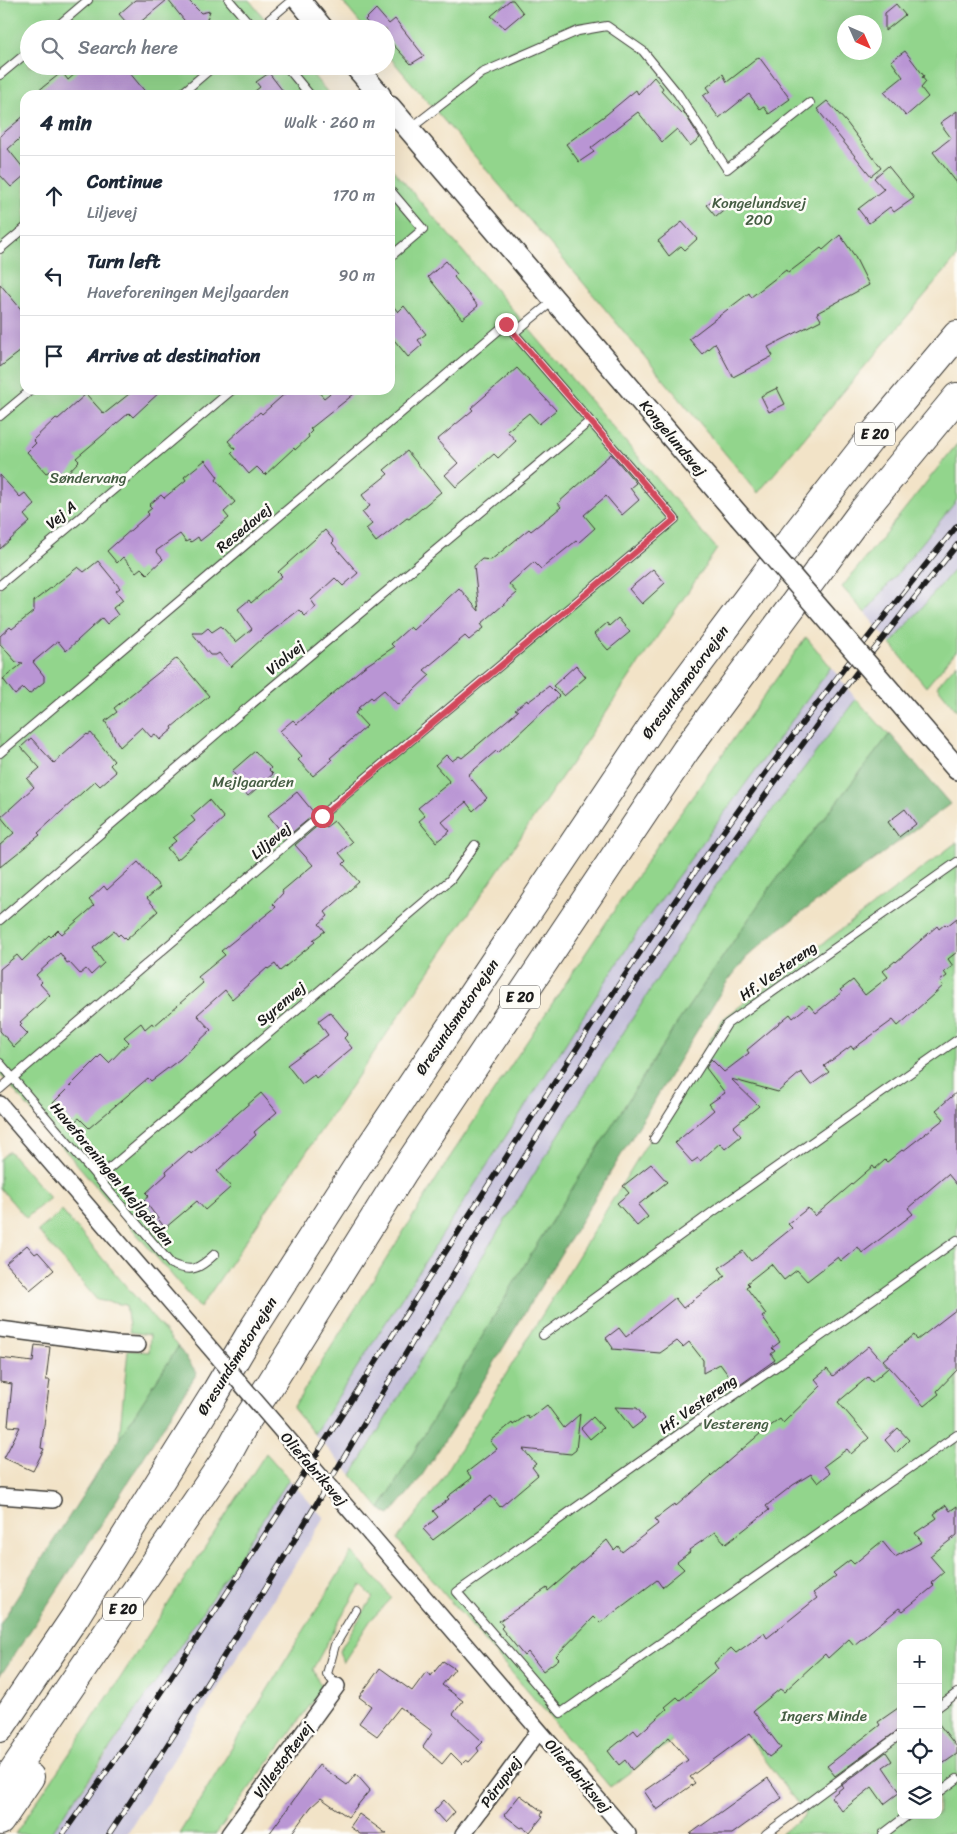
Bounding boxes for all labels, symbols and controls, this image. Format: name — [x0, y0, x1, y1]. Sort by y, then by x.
north arrow — [837, 15, 882, 60]
search box — [20, 20, 395, 75]
text: Search here — [78, 31, 178, 64]
icon: search — [38, 34, 66, 62]
text: 4 min — [40, 104, 92, 142]
text: Walk · 260 m — [284, 108, 375, 137]
text: Continue — [87, 165, 163, 198]
text: 170 m — [332, 181, 375, 210]
icon: ahead — [40, 182, 68, 210]
park label: Kongelundsvej 200 — [712, 190, 806, 233]
text: Liljevej — [87, 198, 137, 227]
text: Turn left — [87, 245, 160, 278]
text: 90 m — [339, 261, 375, 290]
icon: left — [40, 262, 68, 290]
text: Haveforeningen Mejlgaarden — [87, 278, 289, 307]
route end — [495, 313, 518, 336]
text: Arrive at destination — [87, 339, 260, 372]
icon: arrive — [40, 342, 68, 370]
street label: Kongelundsvej — [633, 394, 713, 482]
road number: E 20 — [855, 422, 895, 446]
park label: Søndervang — [49, 465, 127, 491]
street label: Vej A — [40, 494, 82, 536]
street label: Resedavej — [210, 497, 278, 559]
street label: Øresundsmotorvejen — [635, 619, 735, 745]
street label: Violvej — [260, 634, 311, 682]
park label: Mejlgaarden — [212, 769, 294, 795]
route start — [311, 805, 334, 828]
street label: Liljevej — [245, 816, 297, 866]
street label: Hf. Vestereng — [733, 934, 823, 1008]
street label: Øresundsmotorvejen — [408, 954, 506, 1080]
street label: Syrenvej — [250, 975, 312, 1033]
road number: E 20 — [500, 986, 540, 1009]
street label: Haveforeningen Mejlgården — [44, 1096, 180, 1252]
street label: Øresundsmotorvejen — [190, 1292, 284, 1420]
street label: Hf. Vestereng — [656, 1371, 740, 1437]
park label: Vestereng — [703, 1415, 769, 1433]
street label: Oliefabriksvej — [274, 1426, 354, 1512]
road number: E 20 — [103, 1598, 143, 1620]
map controls — [897, 1639, 942, 1819]
button: + — [897, 1639, 942, 1684]
button: − — [897, 1684, 942, 1729]
park label: Ingers Minde — [780, 1703, 867, 1729]
street label: Villestoftevej — [246, 1716, 320, 1804]
button: locate — [897, 1729, 942, 1774]
street label: Oliefabriksvej — [538, 1733, 618, 1819]
street label: Pårupvej — [473, 1751, 529, 1813]
button: layers — [897, 1774, 942, 1819]

